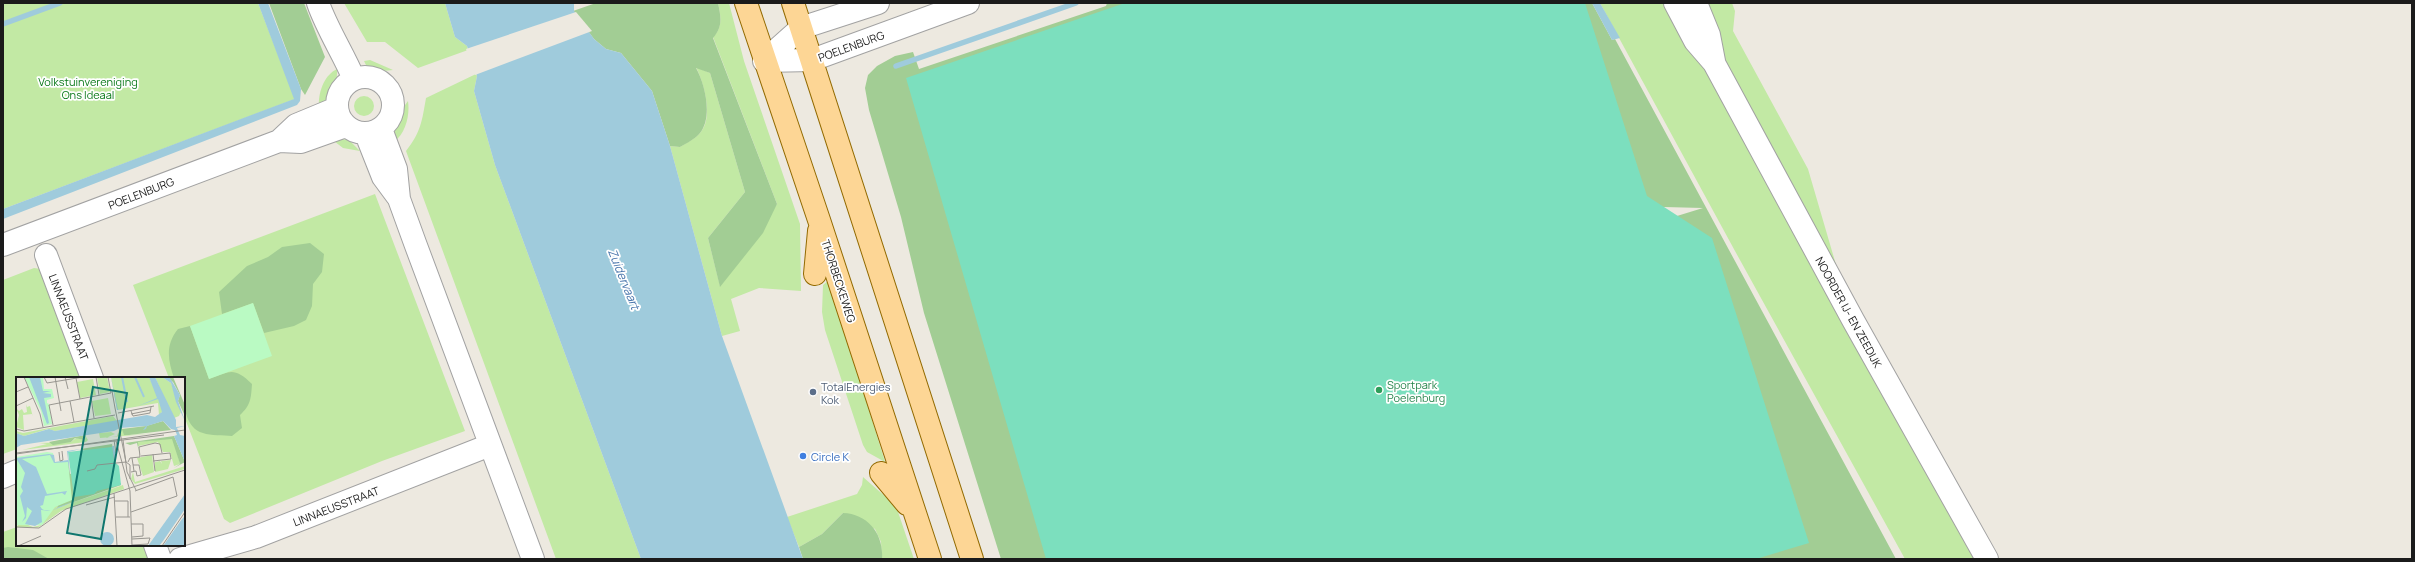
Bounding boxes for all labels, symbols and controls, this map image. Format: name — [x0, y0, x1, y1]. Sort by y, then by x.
street label: POELENBURG — [816, 27, 886, 65]
park label: Volkstuinvereniging Ons Ideaal — [38, 74, 138, 102]
street label: POELENBURG — [106, 173, 176, 212]
street label: THORBECKEWEG — [819, 238, 860, 325]
water label: Zuidervaart — [604, 246, 644, 313]
street label: NOORDER IJ- EN ZEEDIJK — [1812, 254, 1886, 371]
street label: LINNAEUSSTRAAT — [46, 272, 93, 363]
inset map — [16, 377, 185, 546]
place label: Sportpark Poelenburg — [1387, 377, 1445, 405]
place label: TotalEnergies Kok — [821, 379, 891, 407]
marker: Sportpark Poelenburg — [1374, 385, 1384, 395]
marker: TotalEnergies Kok — [808, 387, 818, 397]
place label: Circle K — [811, 449, 849, 464]
marker: Circle K — [798, 451, 808, 461]
street label: LINNAEUSSTRAAT — [291, 482, 382, 529]

